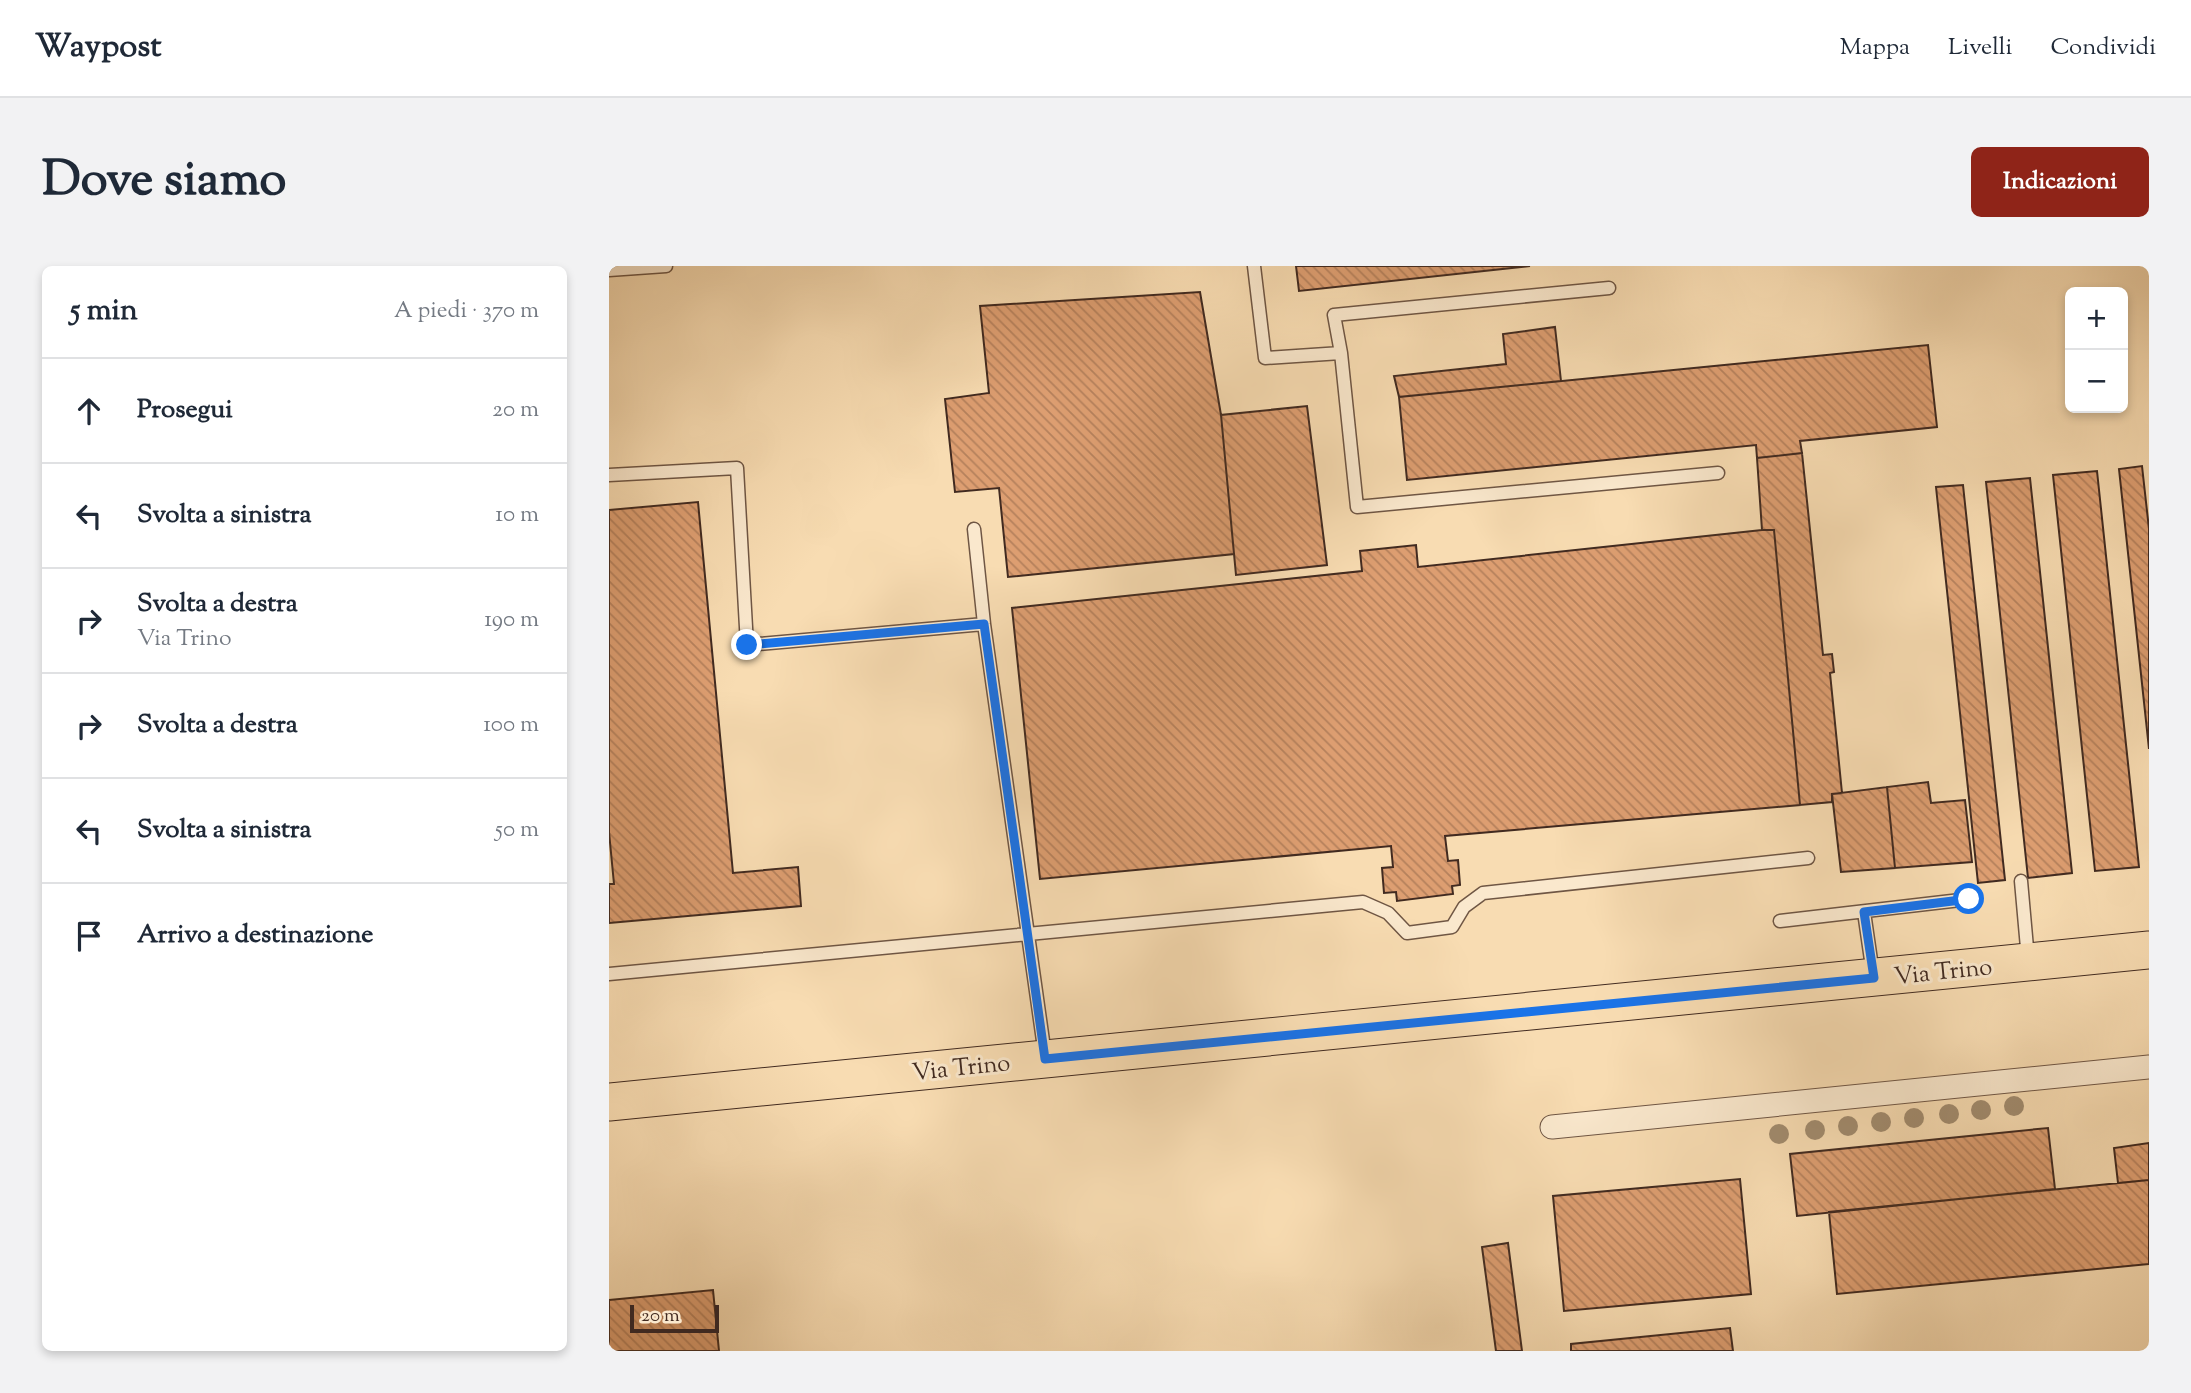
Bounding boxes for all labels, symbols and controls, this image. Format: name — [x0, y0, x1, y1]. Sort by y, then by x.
text: Waypost — [35, 24, 162, 72]
text: Mappa — [1840, 31, 1910, 65]
text: Livelli — [1948, 31, 2012, 65]
text: Condividi — [2050, 31, 2156, 65]
text: Dove siamo — [42, 147, 286, 217]
button: Indicazioni — [1971, 147, 2149, 217]
map controls — [2065, 287, 2128, 413]
button: + — [2065, 287, 2128, 350]
text: 5 min — [70, 290, 138, 333]
text: A piedi · 370 m — [394, 295, 539, 328]
button: − — [2065, 350, 2128, 413]
icon: ahead — [70, 392, 108, 430]
text: Prosegui — [137, 392, 233, 429]
text: 20 m — [492, 394, 539, 427]
icon: left — [70, 497, 108, 535]
text: Svolta a sinistra — [137, 497, 312, 534]
text: 10 m — [495, 499, 539, 532]
text: Svolta a destra — [137, 586, 298, 623]
icon: right — [70, 602, 108, 640]
text: 190 m — [484, 604, 539, 637]
text: Via Trino — [137, 623, 231, 656]
route end — [731, 629, 762, 660]
icon: right — [70, 707, 108, 745]
text: Svolta a destra — [137, 707, 298, 744]
text: 100 m — [483, 709, 539, 742]
icon: left — [70, 812, 108, 850]
text: Svolta a sinistra — [137, 812, 312, 849]
text: 50 m — [495, 814, 539, 847]
route start — [1953, 883, 1984, 914]
icon: arrive — [70, 917, 108, 955]
text: Arrivo a destinazione — [137, 917, 373, 954]
street label: Via Trino — [1892, 951, 1994, 995]
street label: Via Trino — [910, 1047, 1012, 1091]
scale bar — [630, 1302, 719, 1334]
text: 20 m — [641, 1303, 680, 1330]

